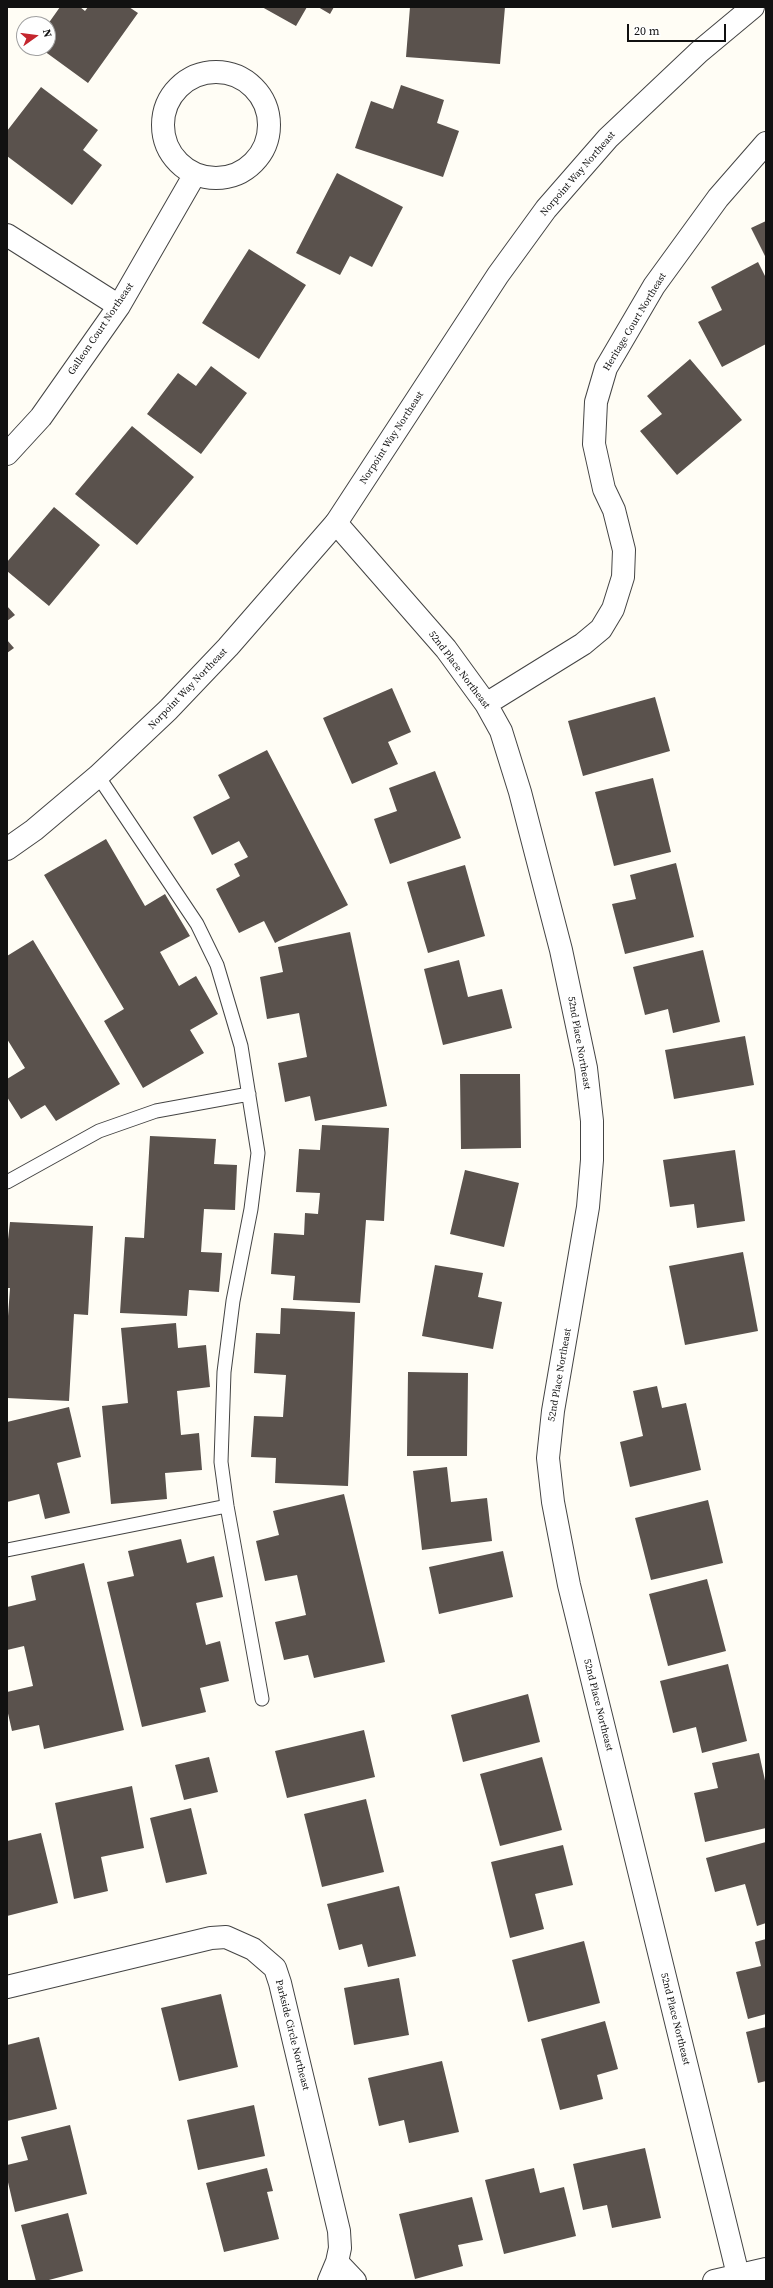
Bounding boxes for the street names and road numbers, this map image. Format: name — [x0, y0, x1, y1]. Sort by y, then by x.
street label: Norpoint Way Northeast — [538, 129, 618, 219]
street label: Heritage Court Northeast — [601, 271, 669, 373]
street label: Galleon Court Northeast — [66, 281, 136, 377]
street label: Norpoint Way Northeast — [357, 389, 427, 487]
street label: 52nd Place Northeast — [426, 629, 492, 711]
street label: Norpoint Way Northeast — [146, 646, 230, 732]
street label: 52nd Place Northeast — [565, 996, 593, 1090]
street label: 52nd Place Northeast — [546, 1328, 574, 1422]
street label: 52nd Place Northeast — [581, 1658, 615, 1752]
street label: 52nd Place Northeast — [658, 1972, 692, 2066]
street label: Parkside Circle Northeast — [272, 1978, 312, 2092]

